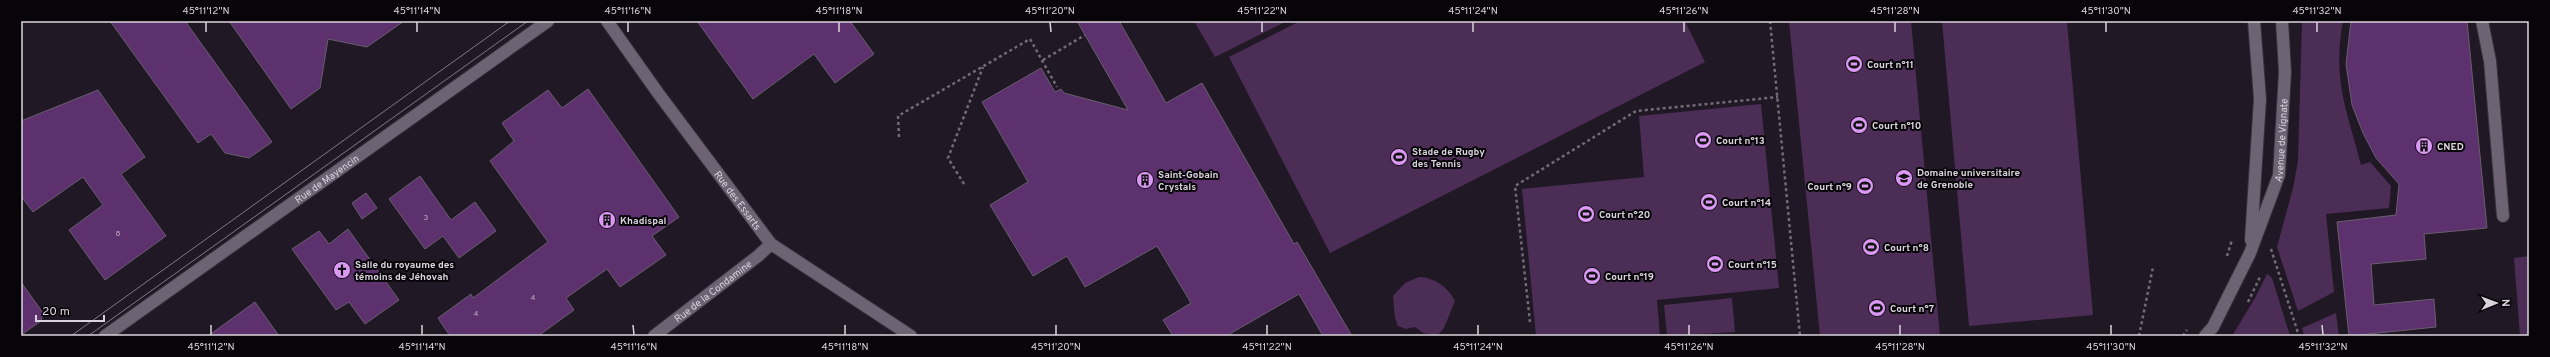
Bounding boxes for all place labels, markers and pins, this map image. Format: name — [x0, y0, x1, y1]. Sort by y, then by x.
sports icon: Court n°11 — [1844, 54, 1864, 74]
place label: Court n°11 — [1867, 59, 1914, 72]
sports icon: Court n°10 — [1849, 115, 1869, 135]
place label: Court n°10 — [1872, 120, 1921, 133]
sports icon: Court n°13 — [1693, 130, 1713, 150]
place label: Court n°13 — [1716, 135, 1765, 148]
building icon: CNED — [2414, 136, 2434, 156]
place label: CNED — [2437, 141, 2464, 154]
place label: Stade de Rugby des Tennis — [1412, 146, 1485, 171]
sports icon: Stade de Rugby des Tennis — [1389, 147, 1409, 167]
place label: Domaine universitaire de Grenoble — [1917, 167, 2020, 192]
school or university icon: Domaine universitaire de Grenoble — [1894, 168, 1914, 188]
place label: Saint-Gobain Crystals — [1158, 169, 1219, 194]
building icon: Saint-Gobain Crystals — [1135, 170, 1155, 190]
sports icon: Court n°9 — [1855, 176, 1875, 196]
place label: Court n°9 — [1807, 181, 1852, 194]
sports icon: Court n°14 — [1699, 192, 1719, 212]
place label: Court n°14 — [1722, 197, 1771, 210]
sports icon: Court n°20 — [1576, 204, 1596, 224]
place label: Court n°20 — [1599, 209, 1650, 222]
building icon: Khadispal — [597, 210, 617, 230]
place label: Khadispal — [620, 215, 667, 228]
sports icon: Court n°8 — [1861, 237, 1881, 257]
place label: Court n°8 — [1884, 242, 1929, 255]
sports icon: Court n°15 — [1705, 254, 1725, 274]
place label: Salle du royaume des témoins de Jéhovah — [355, 259, 454, 284]
place label: Court n°15 — [1728, 259, 1777, 272]
church icon: Salle du royaume des témoins de Jéhovah — [332, 260, 352, 280]
sports icon: Court n°19 — [1582, 266, 1602, 286]
place label: Court n°19 — [1605, 271, 1654, 284]
sports icon: Court n°7 — [1867, 298, 1887, 318]
place label: Court n°7 — [1890, 303, 1934, 316]

